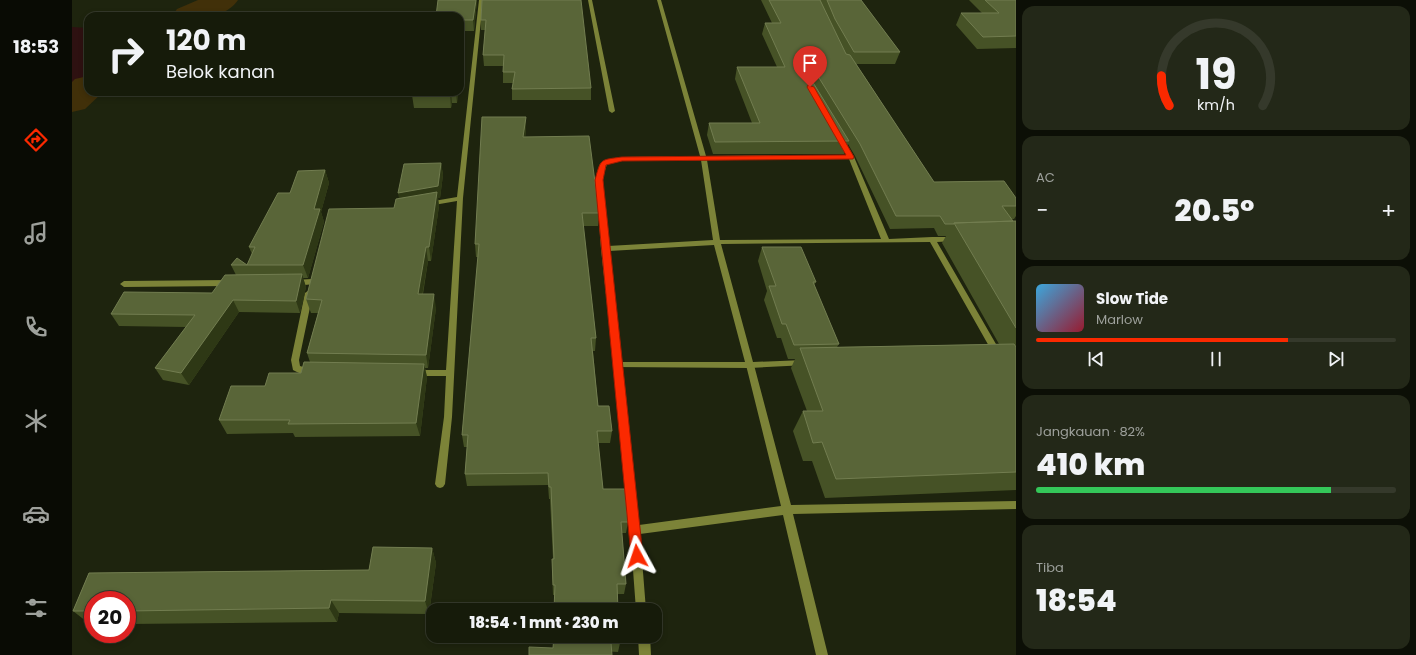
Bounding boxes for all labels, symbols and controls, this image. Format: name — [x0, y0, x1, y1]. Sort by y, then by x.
text: 120 m — [166, 21, 246, 60]
icon: right — [100, 28, 152, 80]
text: 18:53 — [13, 34, 59, 59]
text: 19 — [1195, 45, 1237, 104]
pin — [793, 46, 827, 87]
icon: arrive — [799, 52, 821, 74]
text: Belok kanan — [166, 59, 275, 84]
text: km/h — [1197, 94, 1235, 114]
icon: directions — [22, 126, 50, 154]
text: AC — [1036, 168, 1055, 187]
text: 20.5° — [1175, 189, 1254, 232]
text: − — [1036, 195, 1048, 226]
text: + — [1381, 195, 1396, 226]
icon: music — [22, 219, 50, 247]
text: Slow Tide — [1096, 288, 1168, 309]
text: Marlow — [1096, 310, 1143, 329]
icon: phone — [22, 313, 50, 341]
icon: previous — [1085, 348, 1107, 370]
icon: pause — [1205, 348, 1227, 370]
icon: next — [1325, 348, 1347, 370]
icon: climate — [22, 407, 50, 435]
text: Jangkauan · 82% — [1036, 422, 1145, 441]
text: 410 km — [1036, 443, 1145, 486]
icon: car — [22, 500, 50, 528]
position arrow — [616, 535, 658, 577]
text: Tiba — [1036, 558, 1064, 577]
text: 18:54 — [1036, 579, 1117, 622]
speed limit sign: 20 — [84, 591, 136, 643]
icon: filters — [22, 594, 50, 622]
text: 18:54 · 1 mnt · 230 m — [469, 612, 619, 633]

